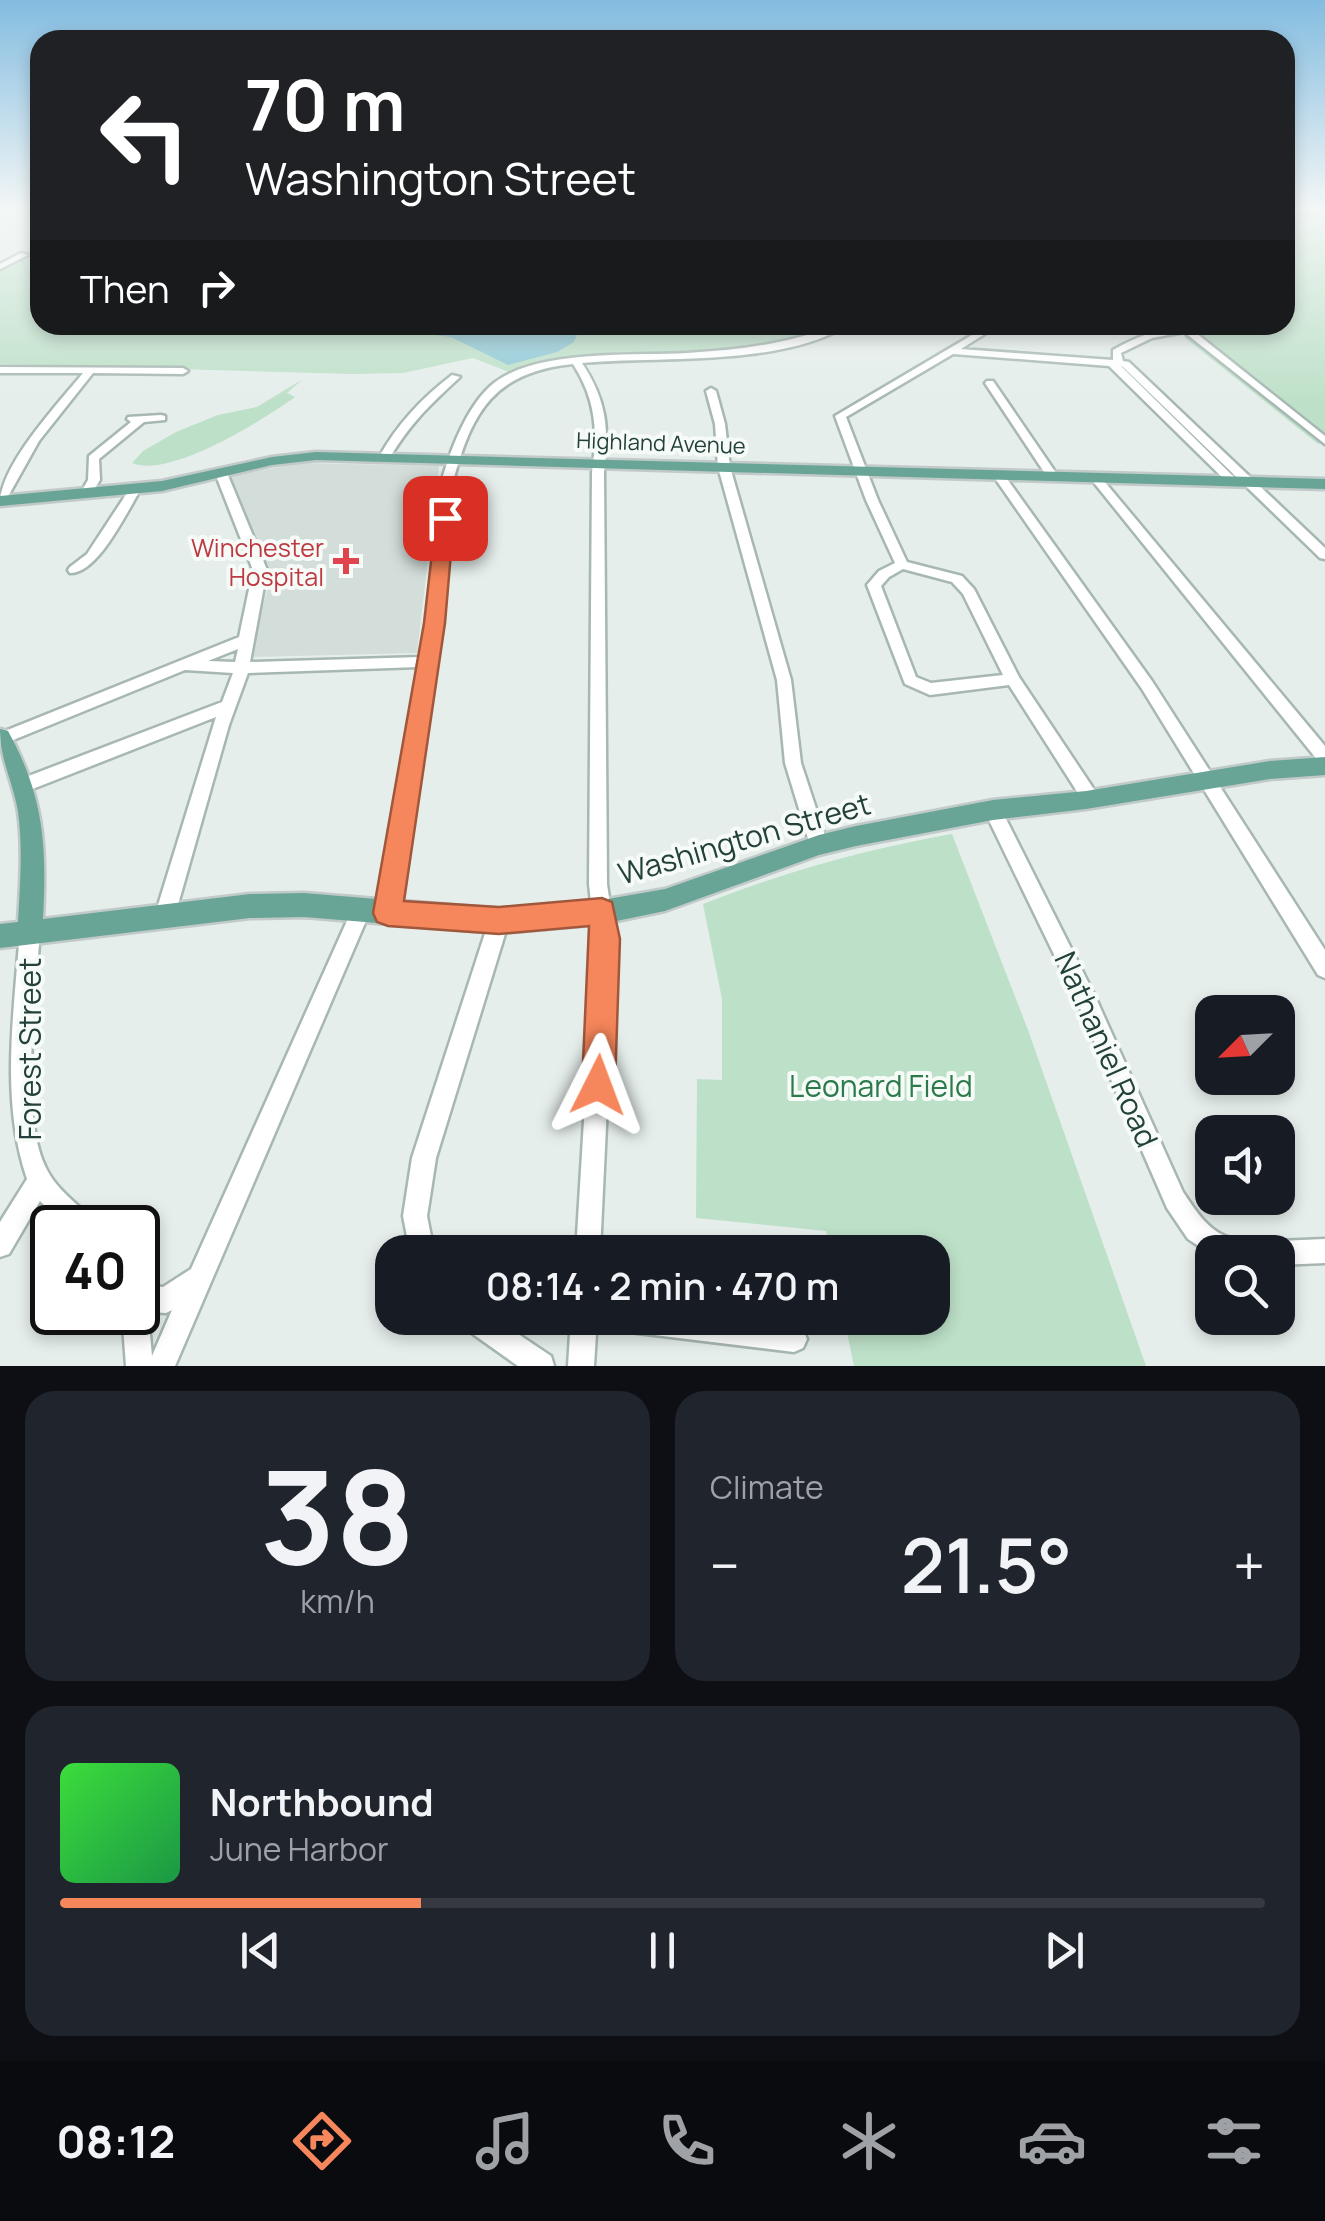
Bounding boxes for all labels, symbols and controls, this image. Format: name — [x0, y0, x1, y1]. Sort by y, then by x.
text: 70 m — [245, 56, 405, 152]
icon: left — [80, 70, 210, 200]
text: Washington Street — [245, 147, 636, 209]
icon: right — [189, 260, 244, 315]
text: Then — [80, 262, 169, 314]
street label: Highland Avenue — [576, 425, 746, 461]
pin — [403, 476, 488, 561]
icon: arrive — [418, 491, 473, 546]
place label: Winchester Hospital — [191, 530, 324, 594]
marker: Winchester Hospital — [333, 548, 359, 574]
street label: Washington Street — [613, 782, 875, 894]
street label: Nathaniel Road — [1046, 945, 1168, 1153]
street label: Forest Street — [9, 958, 50, 1140]
north arrow — [1195, 995, 1295, 1095]
map controls — [1195, 995, 1295, 1335]
position arrow — [546, 1033, 650, 1137]
park label: Leonard Field — [789, 1065, 973, 1106]
button: sound — [1195, 1115, 1295, 1215]
speed limit sign: 40 — [30, 1205, 160, 1335]
button: search — [1195, 1235, 1295, 1335]
text: 08:14 · 2 min · 470 m — [486, 1259, 839, 1311]
text: 38 — [260, 1425, 415, 1603]
text: Climate — [710, 1465, 824, 1509]
text: 21.5° — [901, 1513, 1072, 1616]
text: − — [710, 1527, 740, 1603]
text: + — [1233, 1527, 1265, 1603]
text: km/h — [300, 1579, 375, 1623]
text: Northbound — [210, 1775, 434, 1827]
text: June Harbor — [210, 1827, 388, 1871]
icon: previous — [233, 1923, 288, 1978]
icon: pause — [635, 1923, 690, 1978]
icon: next — [1037, 1923, 1092, 1978]
icon: directions — [287, 2106, 357, 2176]
icon: music — [470, 2106, 540, 2176]
icon: phone — [652, 2106, 722, 2176]
icon: climate — [834, 2106, 904, 2176]
icon: car — [1017, 2106, 1087, 2176]
icon: filters — [1199, 2106, 1269, 2176]
text: 08:12 — [56, 2110, 175, 2172]

